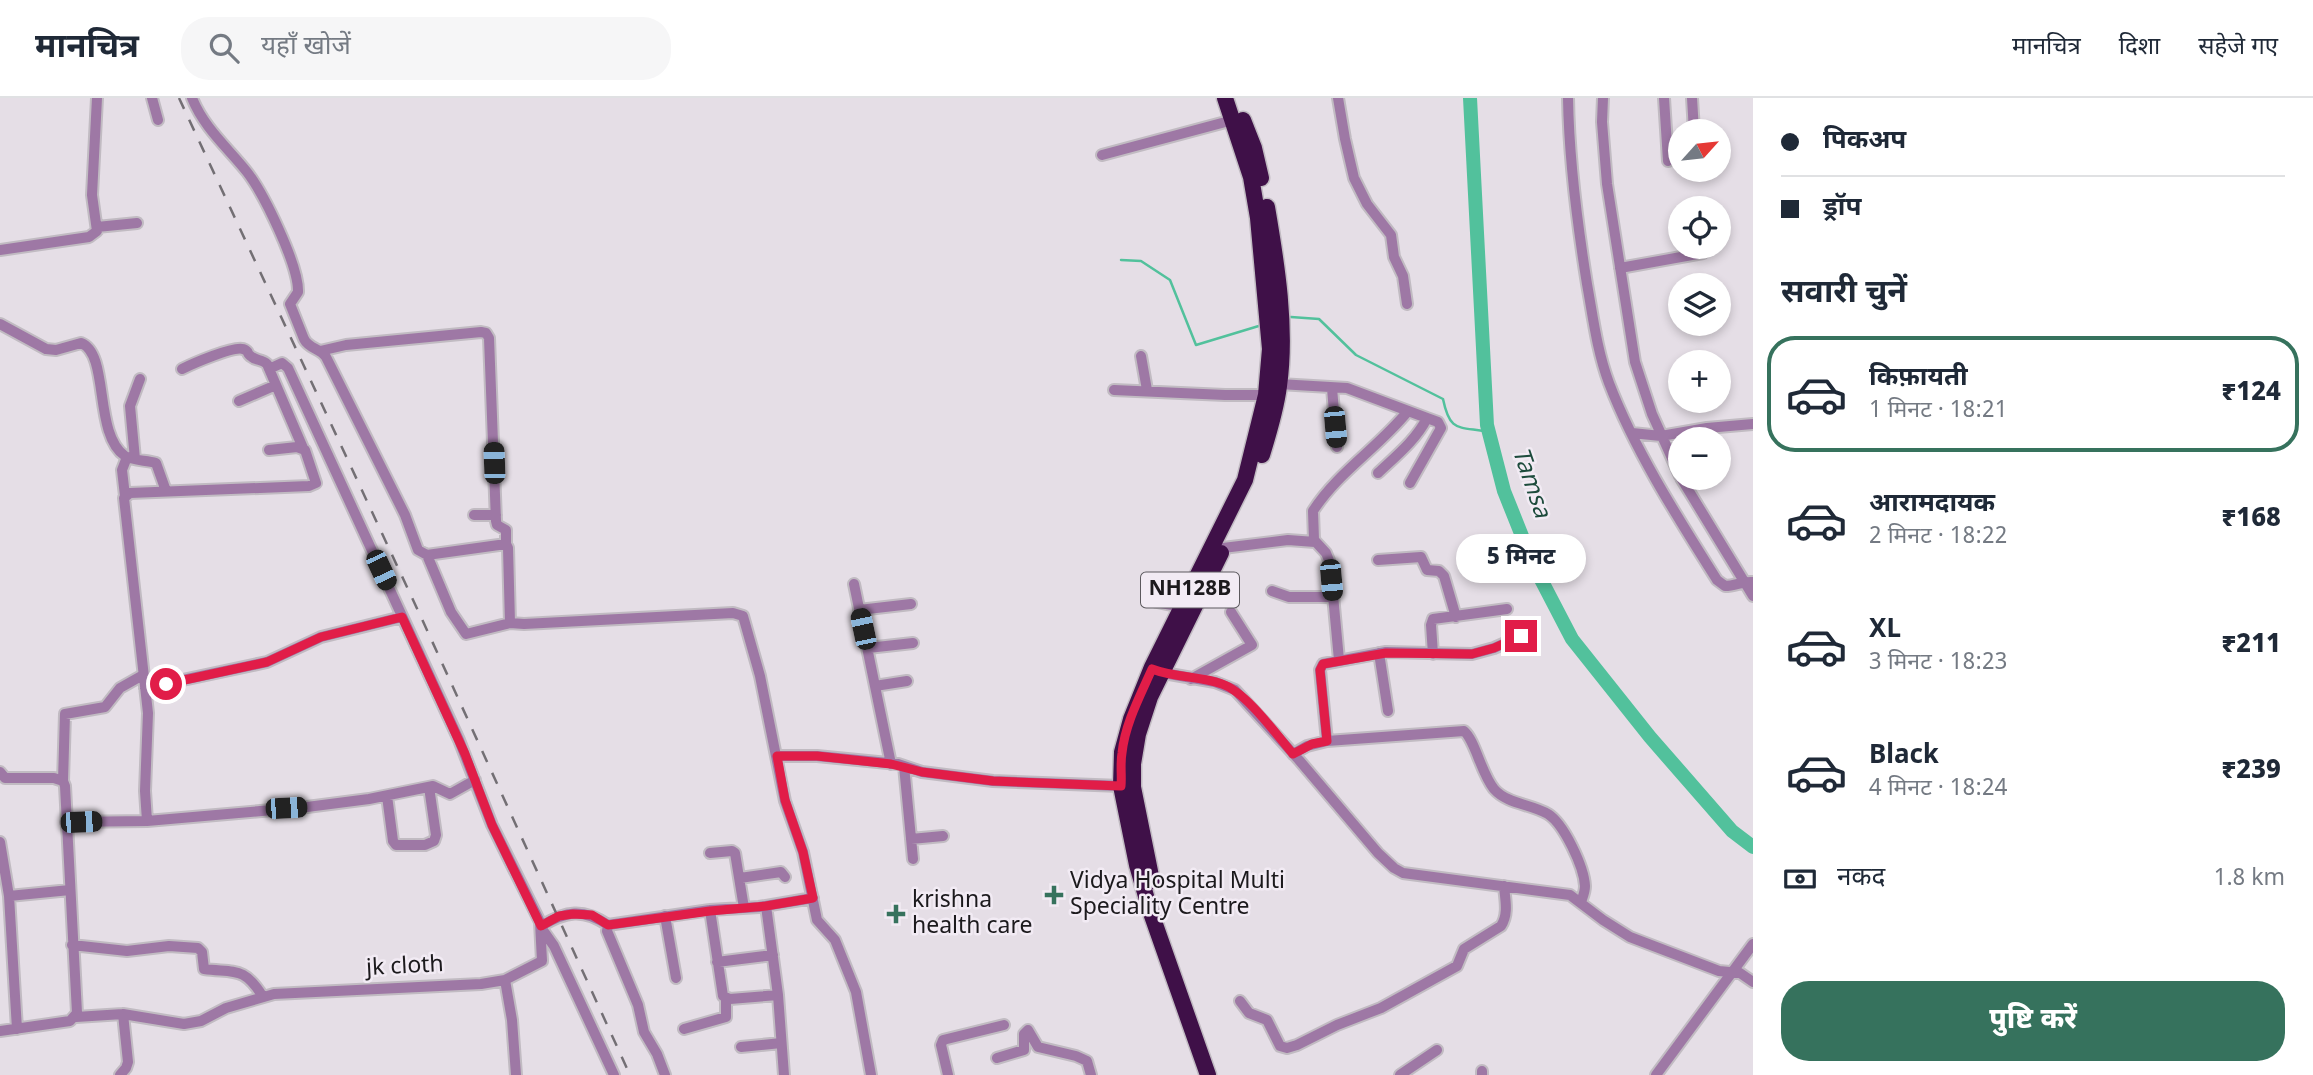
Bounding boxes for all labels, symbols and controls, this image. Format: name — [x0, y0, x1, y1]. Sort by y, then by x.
search box — [181, 17, 671, 80]
text: मानचित्र — [35, 27, 139, 70]
icon: search — [205, 29, 243, 67]
text: यहाँ खोजें — [261, 31, 351, 65]
text: मानचित्र — [2012, 32, 2081, 64]
text: दिशा — [2119, 32, 2160, 64]
text: सहेजे गए — [2198, 32, 2278, 64]
north arrow — [1668, 119, 1731, 182]
map controls — [1668, 119, 1731, 490]
text: पिकअप — [1823, 125, 1906, 159]
text: ड्रॉप — [1823, 192, 1861, 226]
button: locate — [1668, 196, 1731, 259]
button: layers — [1668, 273, 1731, 336]
text: सवारी चुनें — [1781, 273, 1907, 315]
button: + — [1668, 350, 1731, 413]
text: किफ़ायती — [1869, 362, 1968, 396]
icon: car — [1785, 363, 1848, 426]
text: ₹124 — [2221, 377, 2281, 411]
text: 1 मिनट · 18:21 — [1869, 396, 2007, 426]
car — [1323, 405, 1348, 449]
button: − — [1668, 427, 1731, 490]
car — [483, 442, 506, 484]
water label: Tamsa — [1503, 444, 1557, 524]
text: आरामदायक — [1869, 488, 1995, 522]
icon: car — [1785, 489, 1848, 552]
text: ₹168 — [2221, 503, 2281, 537]
text: 2 मिनट · 18:22 — [1869, 522, 2007, 552]
callout: 5 मिनट — [1456, 534, 1586, 584]
text: 5 मिनट — [1487, 543, 1555, 573]
car — [363, 547, 400, 593]
car — [1319, 558, 1344, 602]
road number: NH128B — [1141, 573, 1239, 608]
car — [849, 606, 878, 652]
text: XL — [1869, 614, 1901, 648]
icon: car — [1785, 615, 1848, 678]
route end — [1505, 620, 1537, 652]
text: ₹211 — [2221, 629, 2281, 663]
text: 3 मिनट · 18:23 — [1869, 648, 2007, 678]
route start — [150, 668, 182, 700]
text: Black — [1869, 740, 1939, 774]
icon: car — [1785, 741, 1848, 804]
text: ₹239 — [2221, 755, 2281, 789]
text: 4 मिनट · 18:24 — [1869, 774, 2007, 804]
car — [265, 796, 308, 820]
car — [60, 811, 103, 833]
icon: cash — [1781, 860, 1819, 898]
text: नकद — [1837, 862, 1885, 896]
text: 1.8 km — [2214, 864, 2285, 894]
place label: Vidya Hospital Multi Speciality Centre — [1070, 867, 1285, 923]
marker: Vidya Hospital Multi Speciality Centre — [1044, 885, 1064, 905]
place label: krishna health care — [912, 886, 1032, 942]
marker: krishna health care — [886, 904, 906, 924]
street label: jk cloth — [363, 950, 445, 984]
button: पुष्टि करें — [1781, 981, 2285, 1061]

